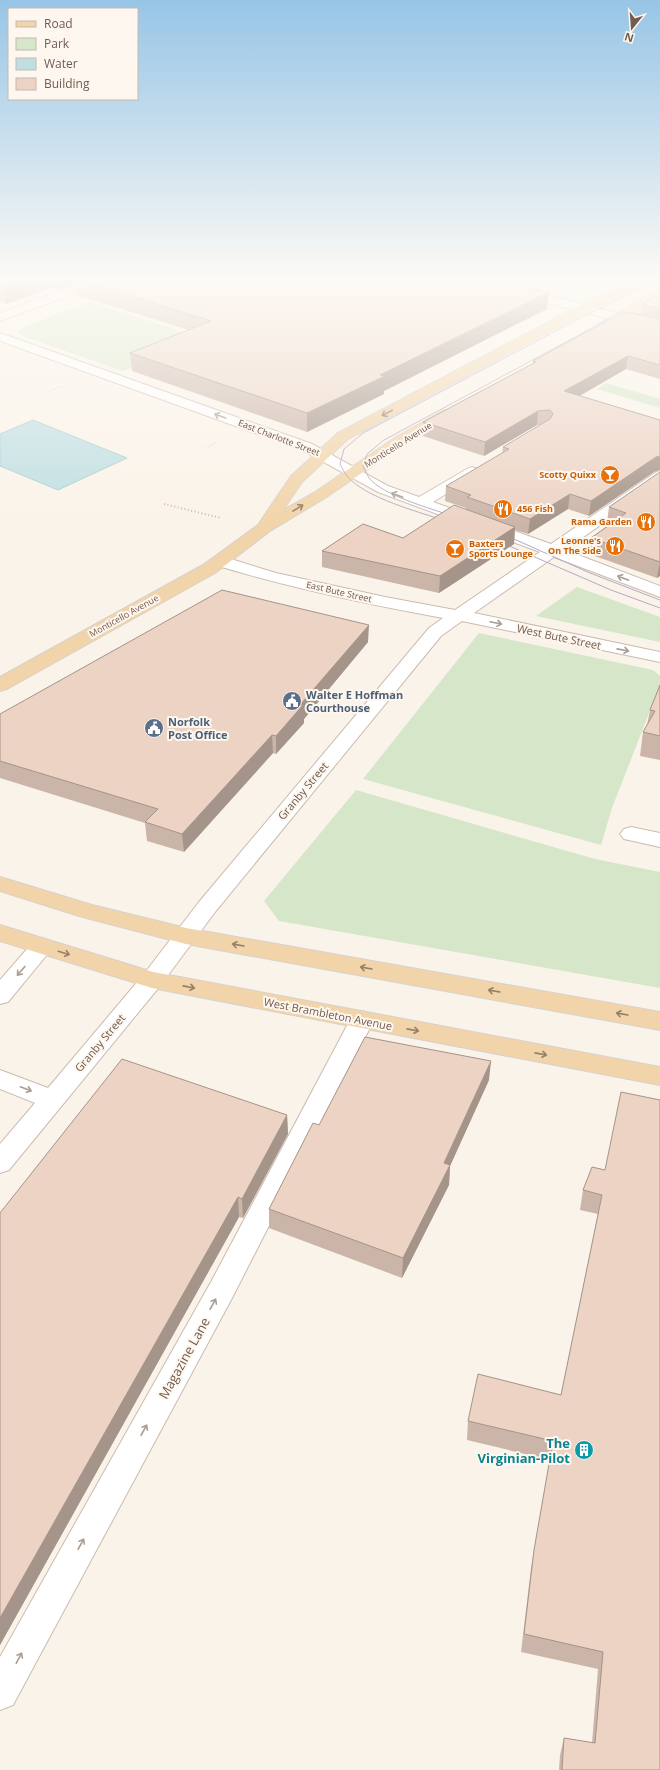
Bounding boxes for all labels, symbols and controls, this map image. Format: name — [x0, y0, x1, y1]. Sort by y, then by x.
legend — [8, 8, 138, 100]
north arrow — [612, 8, 652, 48]
text: Road — [44, 15, 73, 32]
text: N — [622, 30, 635, 47]
text: Park — [44, 35, 70, 52]
text: Water — [44, 55, 78, 72]
text: Building — [44, 75, 90, 92]
one-way arrow — [381, 409, 393, 417]
one-way arrow — [214, 411, 226, 419]
street label: East Charlotte Street — [237, 416, 322, 459]
street label: Monticello Avenue — [361, 419, 434, 471]
bar icon: Scotty Quixx — [599, 464, 621, 486]
place label: Scotty Quixx — [539, 468, 597, 481]
one-way arrow — [391, 490, 403, 498]
restaurant icon: 456 Fish — [492, 498, 514, 520]
place label: 456 Fish — [517, 502, 553, 515]
one-way arrow — [292, 503, 304, 511]
restaurant icon: Rama Garden — [635, 511, 657, 533]
place label: Rama Garden — [571, 515, 632, 528]
place label: Leonne's On The Side — [548, 534, 602, 557]
restaurant icon: Leonne's On The Side — [604, 535, 626, 557]
place label: Baxters Sports Lounge — [469, 537, 533, 560]
bar icon: Baxters Sports Lounge — [444, 538, 466, 560]
one-way arrow — [618, 573, 630, 581]
street label: East Bute Street — [305, 578, 373, 605]
street label: Monticello Avenue — [87, 591, 161, 640]
one-way arrow — [489, 620, 502, 628]
street label: West Bute Street — [516, 620, 603, 653]
one-way arrow — [616, 646, 629, 654]
place label: Walter E Hoffman Courthouse — [306, 687, 403, 715]
public building icon: Walter E Hoffman Courthouse — [281, 690, 303, 712]
place label: Norfolk Post Office — [168, 714, 228, 742]
public building icon: Norfolk Post Office — [143, 717, 165, 739]
street label: Granby Street — [274, 759, 331, 823]
one-way arrow — [232, 940, 245, 948]
one-way arrow — [57, 950, 70, 957]
one-way arrow — [360, 963, 373, 971]
one-way arrow — [17, 966, 26, 977]
one-way arrow — [182, 984, 195, 992]
one-way arrow — [488, 987, 501, 995]
street label: West Brambleton Avenue — [263, 994, 394, 1033]
one-way arrow — [616, 1010, 629, 1018]
street label: Granby Street — [71, 1011, 128, 1075]
one-way arrow — [406, 1026, 419, 1034]
one-way arrow — [534, 1050, 547, 1058]
one-way arrow — [20, 1086, 32, 1094]
one-way arrow — [210, 1298, 218, 1310]
street label: Magazine Lane — [154, 1314, 214, 1402]
one-way arrow — [140, 1424, 148, 1436]
place label: The Virginian-Pilot — [477, 1434, 570, 1467]
building icon: The Virginian-Pilot — [573, 1439, 595, 1461]
one-way arrow — [78, 1538, 85, 1550]
one-way arrow — [15, 1652, 23, 1664]

